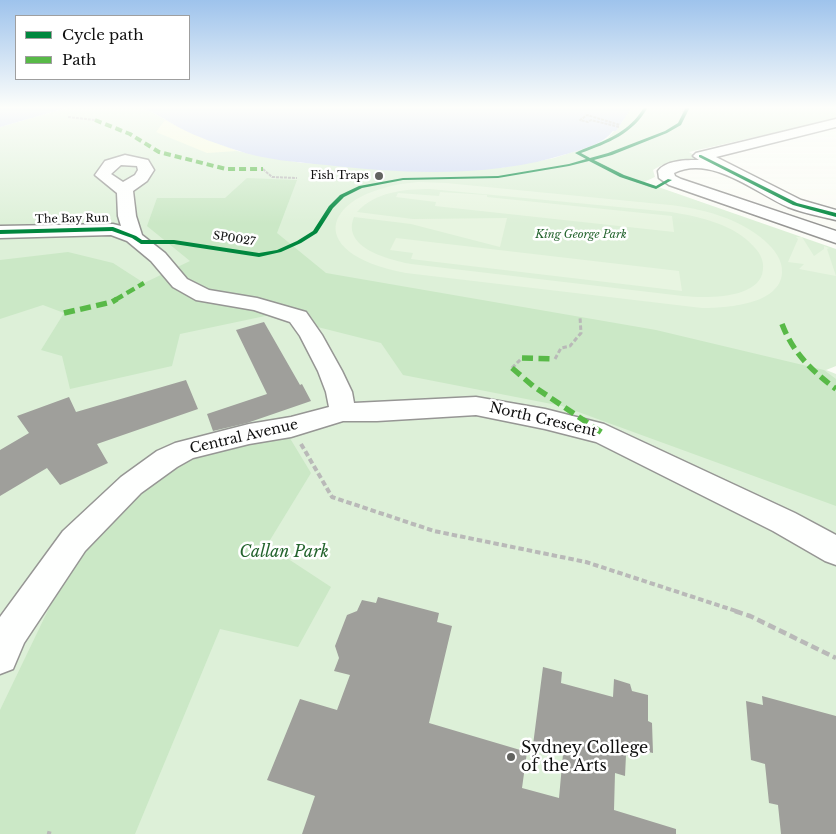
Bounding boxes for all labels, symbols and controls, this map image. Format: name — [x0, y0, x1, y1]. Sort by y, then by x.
legend — [15, 15, 190, 80]
text: Cycle path — [62, 25, 144, 44]
text: Path — [62, 50, 96, 69]
place label: Fish Traps — [310, 169, 369, 183]
marker: Fish Traps — [373, 170, 385, 182]
street label: The Bay Run — [35, 212, 109, 226]
park label: King George Park — [535, 228, 627, 242]
street label: SP0027 — [212, 229, 256, 249]
street label: North Crescent — [488, 399, 598, 441]
street label: Central Avenue — [188, 416, 300, 458]
park label: Callan Park — [239, 542, 329, 562]
place label: Sydney College of the Arts — [521, 738, 648, 776]
marker: Sydney College of the Arts — [505, 751, 517, 763]

